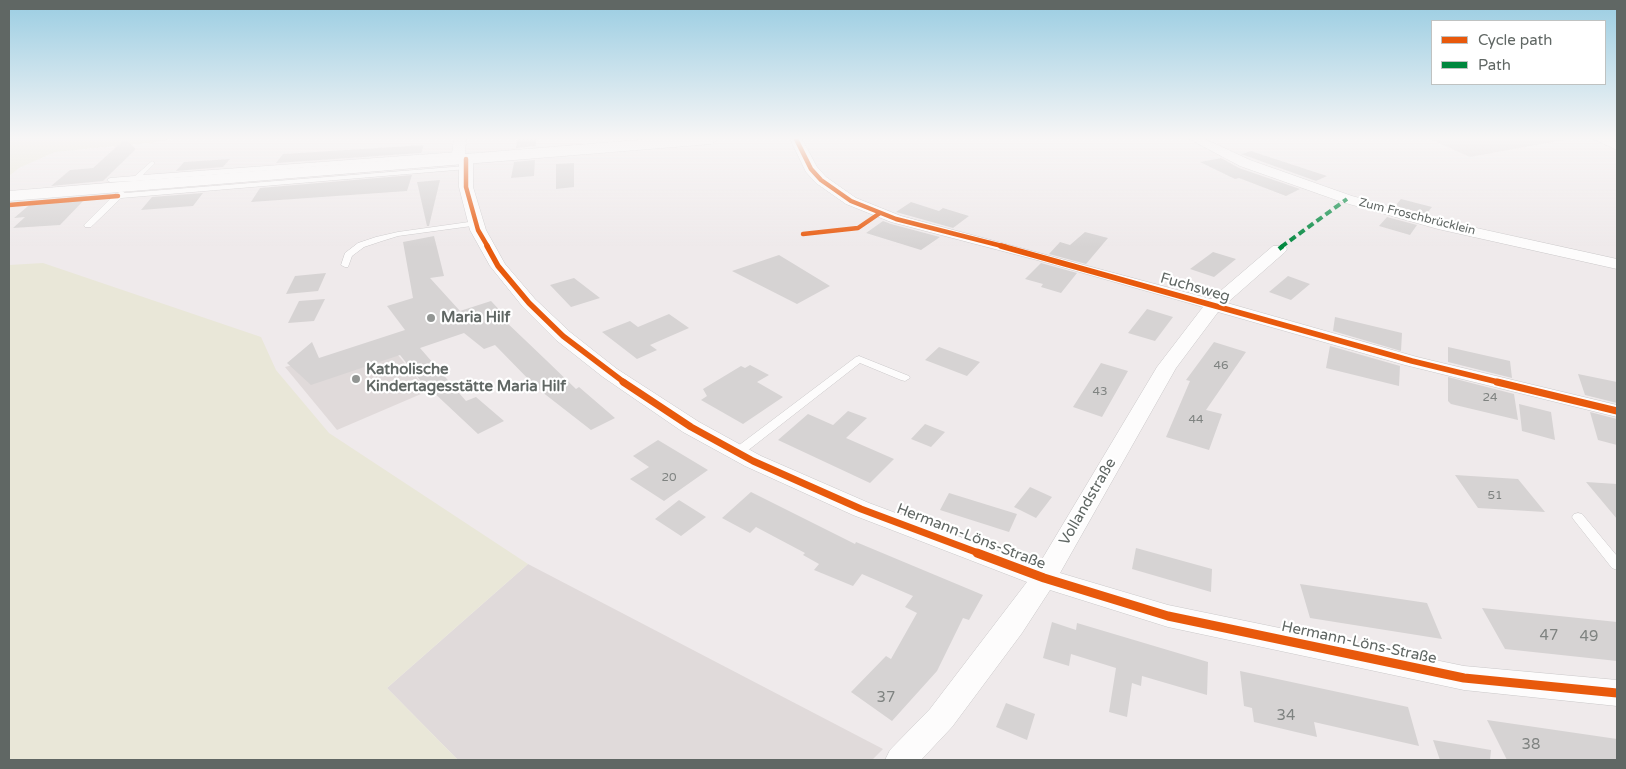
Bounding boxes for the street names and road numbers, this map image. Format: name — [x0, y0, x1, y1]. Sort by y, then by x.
street label: Zum Froschbrücklein — [1357, 196, 1477, 238]
street label: Fuchsweg — [1158, 269, 1232, 307]
street label: Vollandstraße — [1056, 455, 1120, 549]
street label: Hermann-Löns-Straße — [894, 500, 1048, 574]
street label: Hermann-Löns-Straße — [1280, 618, 1438, 668]

